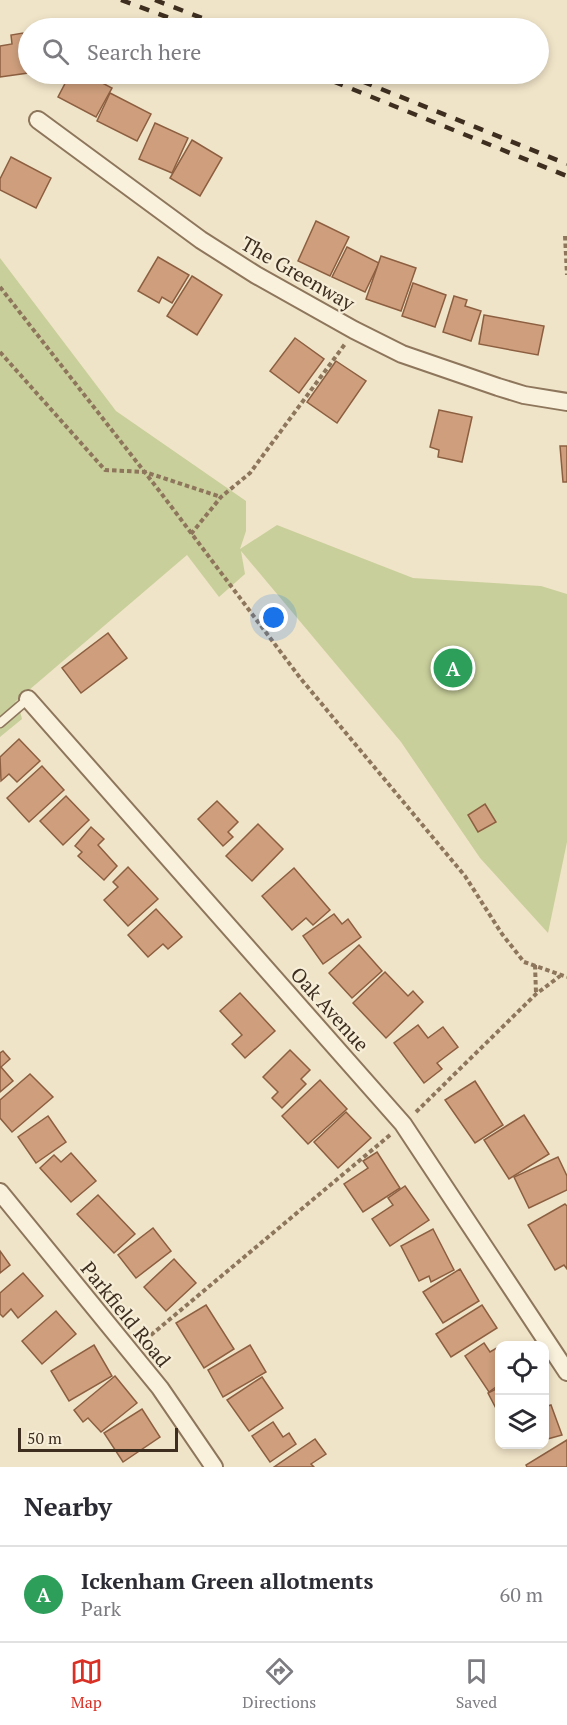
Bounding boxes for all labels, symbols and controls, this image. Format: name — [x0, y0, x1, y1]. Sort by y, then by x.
search box — [18, 18, 549, 84]
icon: search — [39, 35, 72, 68]
text: Search here — [87, 37, 201, 66]
street label: The Greenway — [236, 229, 361, 317]
your location — [259, 603, 288, 632]
pin: A — [434, 646, 472, 690]
street label: Oak Avenue — [285, 961, 375, 1057]
street label: Parkfield Road — [75, 1256, 177, 1372]
map controls — [495, 1341, 549, 1449]
button: locate — [495, 1341, 549, 1395]
button: layers — [495, 1395, 549, 1449]
scale bar — [18, 1425, 178, 1452]
text: 50 m — [27, 1427, 62, 1449]
text: Nearby — [24, 1489, 112, 1523]
text: Ickenham Green allotments — [81, 1566, 373, 1595]
text: A — [36, 1581, 51, 1608]
text: 60 m — [500, 1581, 543, 1608]
text: Park — [81, 1595, 121, 1622]
tab: Map — [70, 1655, 103, 1713]
tab: Directions — [242, 1655, 316, 1713]
tab: Saved — [456, 1655, 497, 1713]

